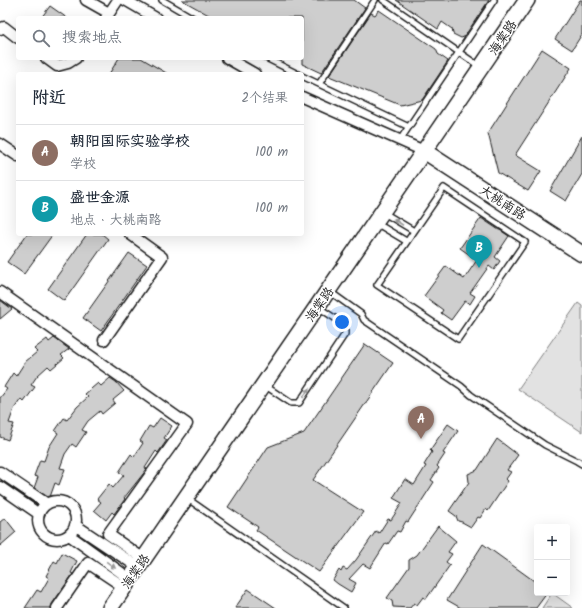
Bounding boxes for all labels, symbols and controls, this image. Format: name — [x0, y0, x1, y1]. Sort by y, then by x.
search box — [16, 16, 304, 60]
street label: 海棠路 — [484, 16, 523, 60]
text: 搜索地点 — [62, 26, 122, 50]
icon: search — [30, 27, 52, 49]
text: 附近 — [32, 85, 66, 112]
text: 2个结果 — [241, 88, 288, 109]
text: 朝阳国际实验学校 — [70, 130, 190, 154]
text: A — [41, 142, 49, 163]
text: 100 m — [255, 142, 288, 163]
text: 学校 — [70, 154, 96, 175]
street label: 大桃南路 — [475, 180, 530, 226]
text: 盛世金源 — [70, 186, 130, 210]
text: B — [41, 198, 49, 219]
text: 100 m — [255, 198, 288, 219]
text: 地点 · 大桃南路 — [70, 210, 162, 231]
one-way arrow — [392, 218, 404, 225]
pin: B — [466, 235, 492, 268]
street label: 海棠路 — [300, 283, 340, 327]
your location — [332, 312, 352, 332]
one-way arrow — [302, 387, 309, 399]
pin: A — [408, 406, 434, 439]
map controls — [534, 524, 570, 596]
button: + — [534, 524, 570, 560]
street label: 海棠路 — [116, 550, 156, 594]
button: − — [534, 560, 570, 596]
one-way arrow — [105, 561, 116, 570]

